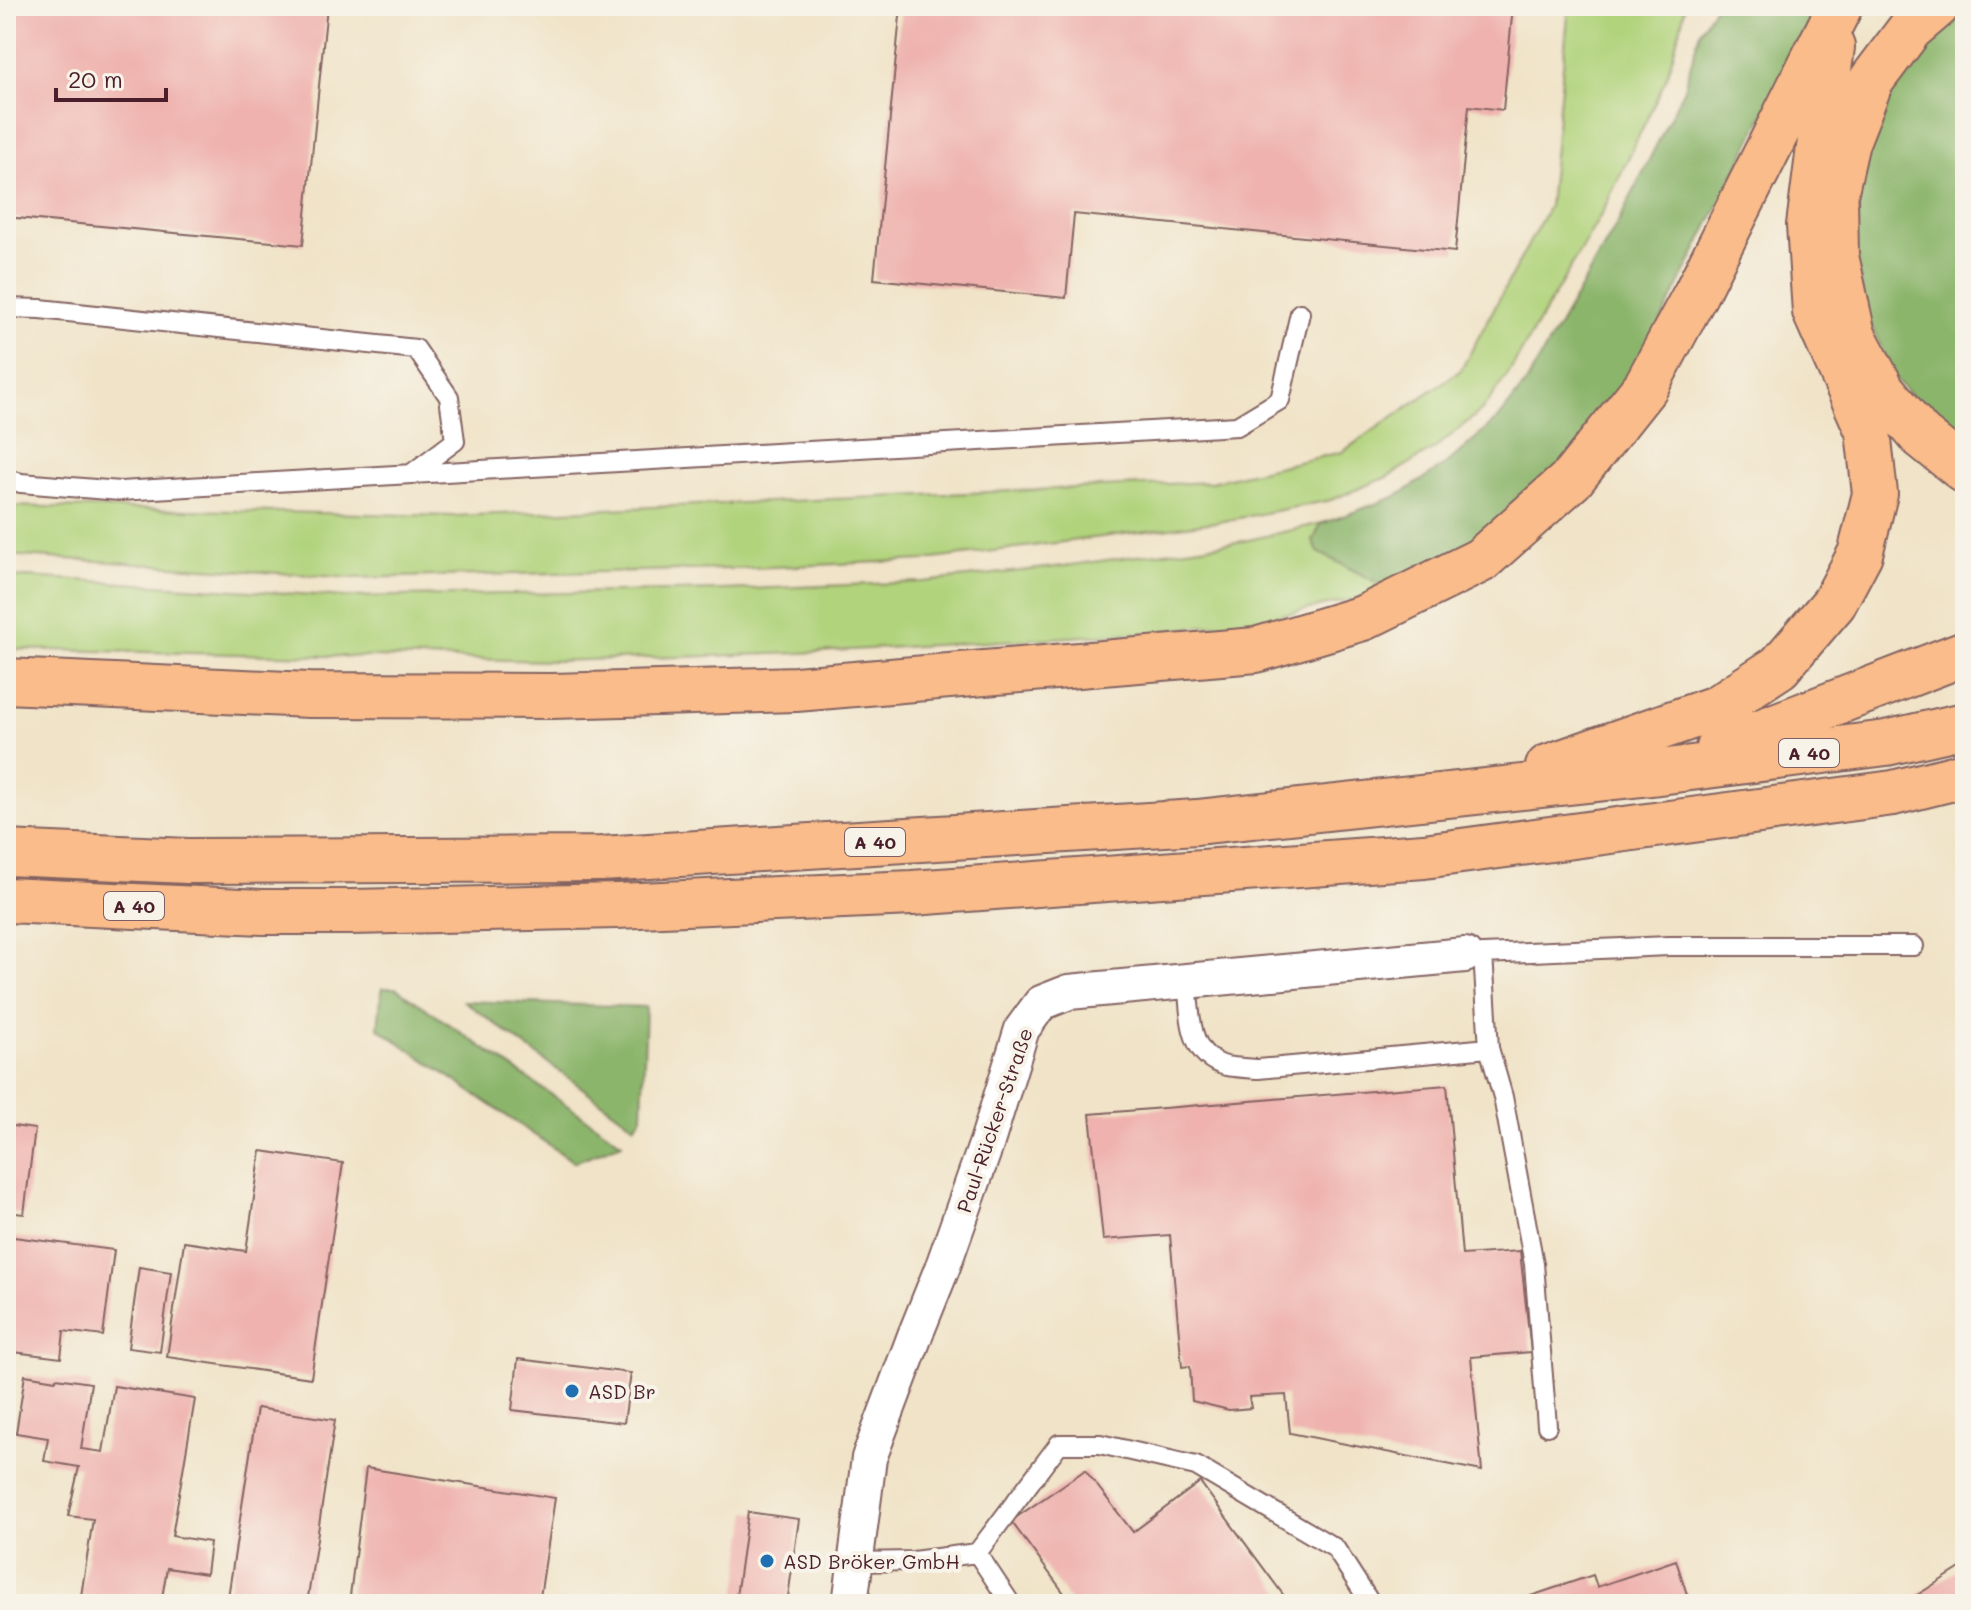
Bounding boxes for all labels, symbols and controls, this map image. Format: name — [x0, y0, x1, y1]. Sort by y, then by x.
scale bar — [56, 52, 166, 102]
text: 20 m — [68, 63, 123, 94]
road number: A 40 — [1779, 739, 1839, 767]
road number: A 40 — [845, 828, 905, 856]
road number: A 40 — [104, 892, 164, 920]
street label: Paul-Rücker-Straße — [950, 1024, 1038, 1216]
place label: ASD Br — [588, 1378, 656, 1404]
marker: ASD Br — [563, 1382, 581, 1400]
place label: ASD Bröker GmbH — [783, 1548, 960, 1574]
marker: ASD Bröker GmbH — [758, 1552, 776, 1570]

